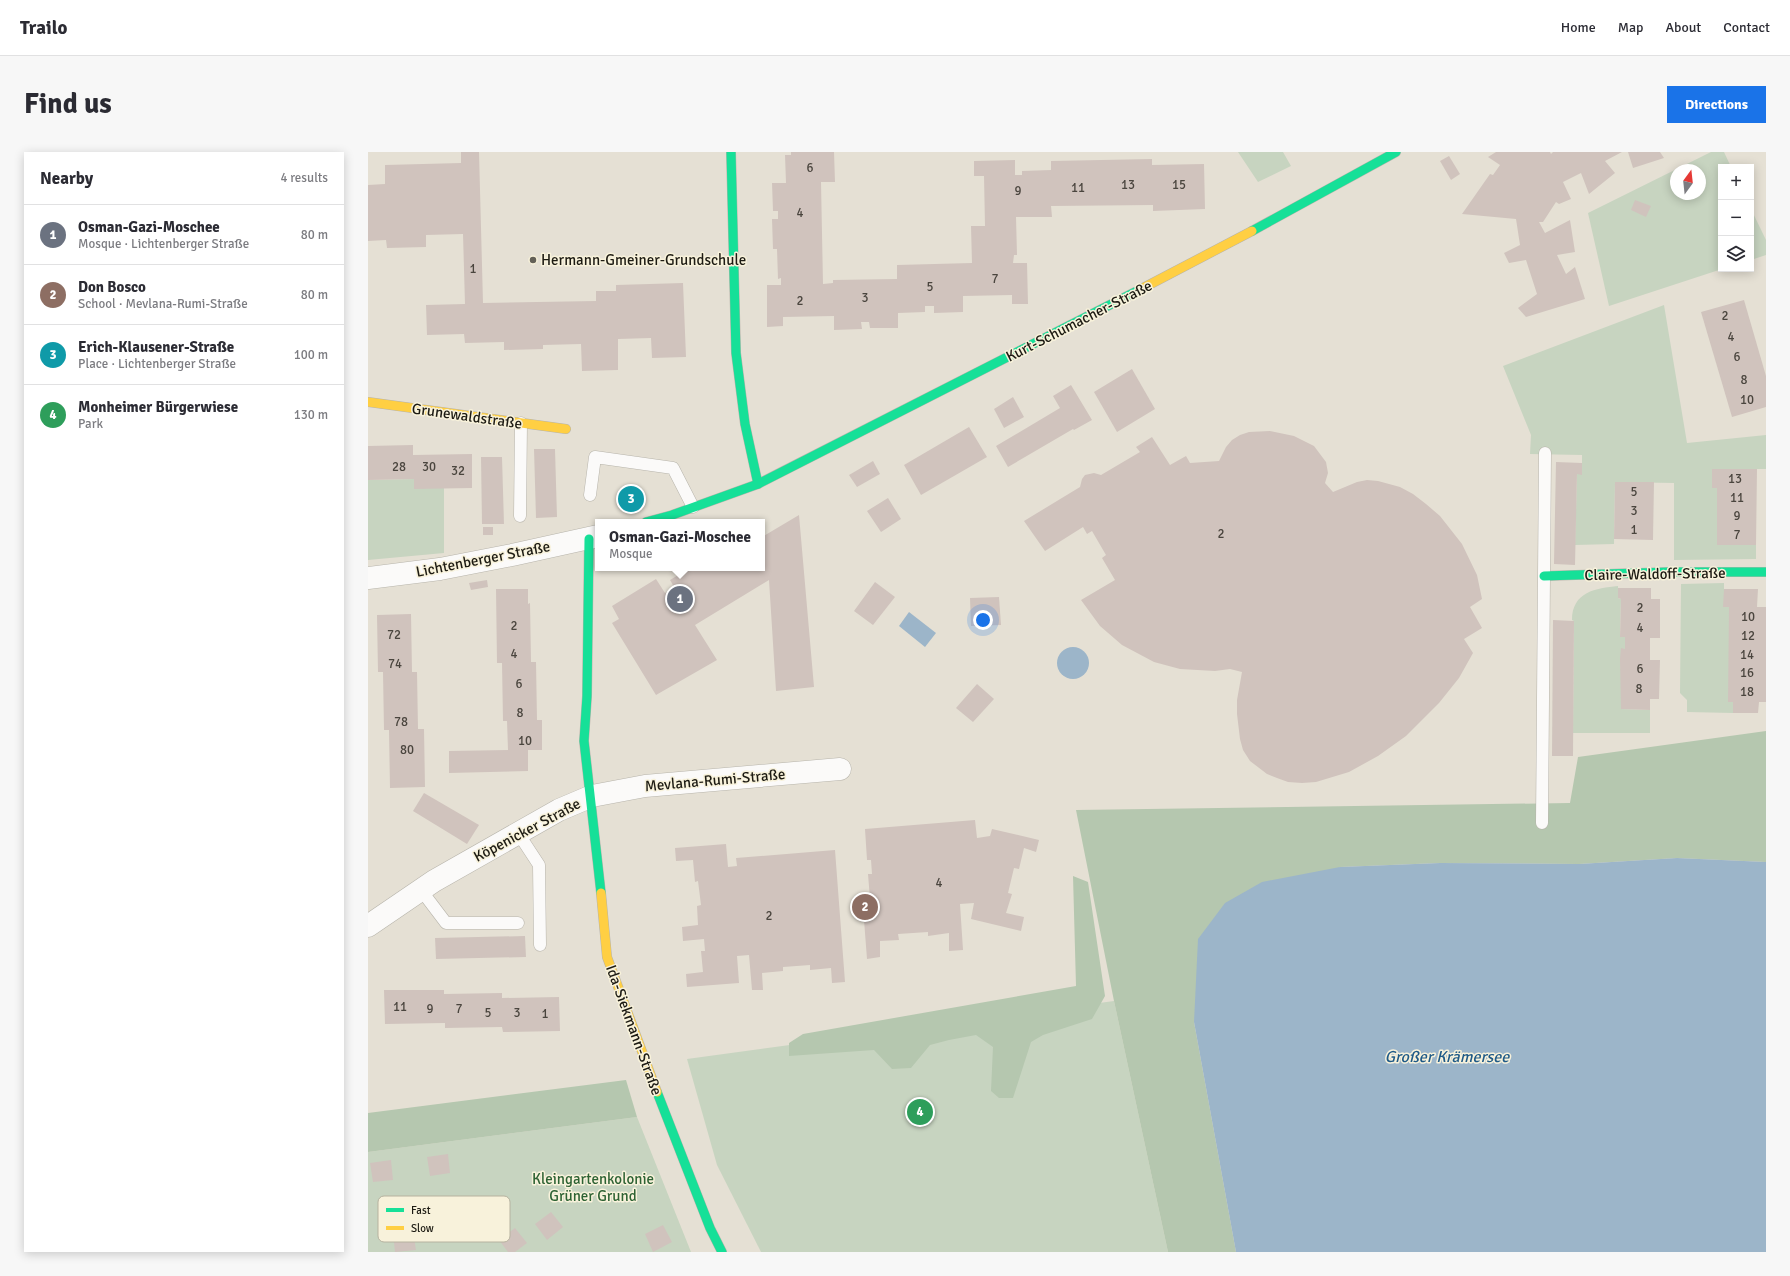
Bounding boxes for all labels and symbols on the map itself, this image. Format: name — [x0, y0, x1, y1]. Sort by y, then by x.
house number: 6 — [806, 160, 814, 176]
north arrow — [1670, 164, 1706, 200]
house number: 13 — [1121, 177, 1135, 193]
house number: 15 — [1172, 177, 1186, 193]
house number: 11 — [1071, 180, 1085, 196]
house number: 9 — [1014, 183, 1022, 199]
house number: 4 — [796, 205, 804, 221]
place label: Hermann-Gmeiner-Grundschule — [541, 251, 746, 269]
marker: Hermann-Gmeiner-Grundschule — [528, 255, 538, 265]
house number: 1 — [469, 261, 477, 277]
house number: 7 — [991, 271, 999, 287]
street label: Kurt-Schumacher-Straße — [1003, 276, 1155, 366]
house number: 5 — [926, 279, 934, 295]
house number: 3 — [861, 290, 869, 306]
house number: 2 — [796, 293, 804, 309]
house number: 2 — [1721, 308, 1729, 324]
house number: 4 — [1727, 329, 1735, 345]
house number: 6 — [1733, 349, 1741, 365]
house number: 8 — [1740, 372, 1748, 388]
house number: 10 — [1740, 392, 1754, 408]
street label: Grunewaldstraße — [411, 399, 523, 433]
house number: 28 — [392, 459, 406, 475]
house number: 30 — [422, 459, 436, 475]
house number: 32 — [451, 463, 465, 479]
house number: 13 — [1728, 471, 1742, 487]
pin: 3 — [618, 484, 644, 514]
house number: 5 — [1630, 484, 1638, 500]
house number: 11 — [1730, 490, 1744, 506]
house number: 3 — [1630, 503, 1638, 519]
house number: 9 — [1733, 508, 1741, 524]
house number: 1 — [1630, 522, 1638, 538]
house number: 2 — [1217, 526, 1225, 542]
house number: 7 — [1733, 527, 1741, 543]
street label: Lichtenberger Straße — [414, 537, 552, 581]
street label: Claire-Waldoff-Straße — [1584, 564, 1726, 584]
pin: 1 — [667, 584, 693, 614]
house number: 2 — [1636, 600, 1644, 616]
house number: 10 — [1741, 609, 1755, 625]
your location — [973, 610, 993, 630]
house number: 2 — [510, 618, 518, 634]
house number: 4 — [1636, 620, 1644, 636]
house number: 72 — [387, 627, 401, 643]
house number: 12 — [1741, 628, 1755, 644]
house number: 4 — [510, 646, 518, 662]
house number: 14 — [1740, 647, 1754, 663]
house number: 74 — [388, 656, 402, 672]
house number: 6 — [1636, 661, 1644, 677]
house number: 16 — [1740, 665, 1754, 681]
house number: 6 — [515, 676, 523, 692]
house number: 8 — [1635, 681, 1643, 697]
house number: 18 — [1740, 684, 1754, 700]
house number: 8 — [516, 705, 524, 721]
house number: 78 — [394, 714, 408, 730]
house number: 10 — [518, 733, 532, 749]
house number: 80 — [400, 742, 414, 758]
street label: Mevlana-Rumi-Straße — [644, 765, 786, 795]
street label: Köpenicker Straße — [471, 794, 583, 866]
house number: 4 — [935, 875, 943, 891]
pin: 2 — [852, 892, 878, 922]
house number: 2 — [765, 908, 773, 924]
street label: Ida-Siekmann-Straße — [602, 962, 666, 1098]
house number: 11 — [393, 999, 407, 1015]
house number: 9 — [426, 1001, 434, 1017]
house number: 7 — [455, 1001, 463, 1017]
house number: 5 — [484, 1005, 492, 1021]
house number: 3 — [513, 1005, 521, 1021]
house number: 1 — [541, 1006, 549, 1022]
water label: Großer Krämersee — [1385, 1047, 1510, 1067]
pin: 4 — [907, 1097, 933, 1127]
park label: Kleingartenkolonie Grüner Grund — [532, 1170, 654, 1205]
legend — [378, 1196, 510, 1242]
text: Fast — [411, 1204, 431, 1217]
text: Slow — [411, 1222, 434, 1235]

